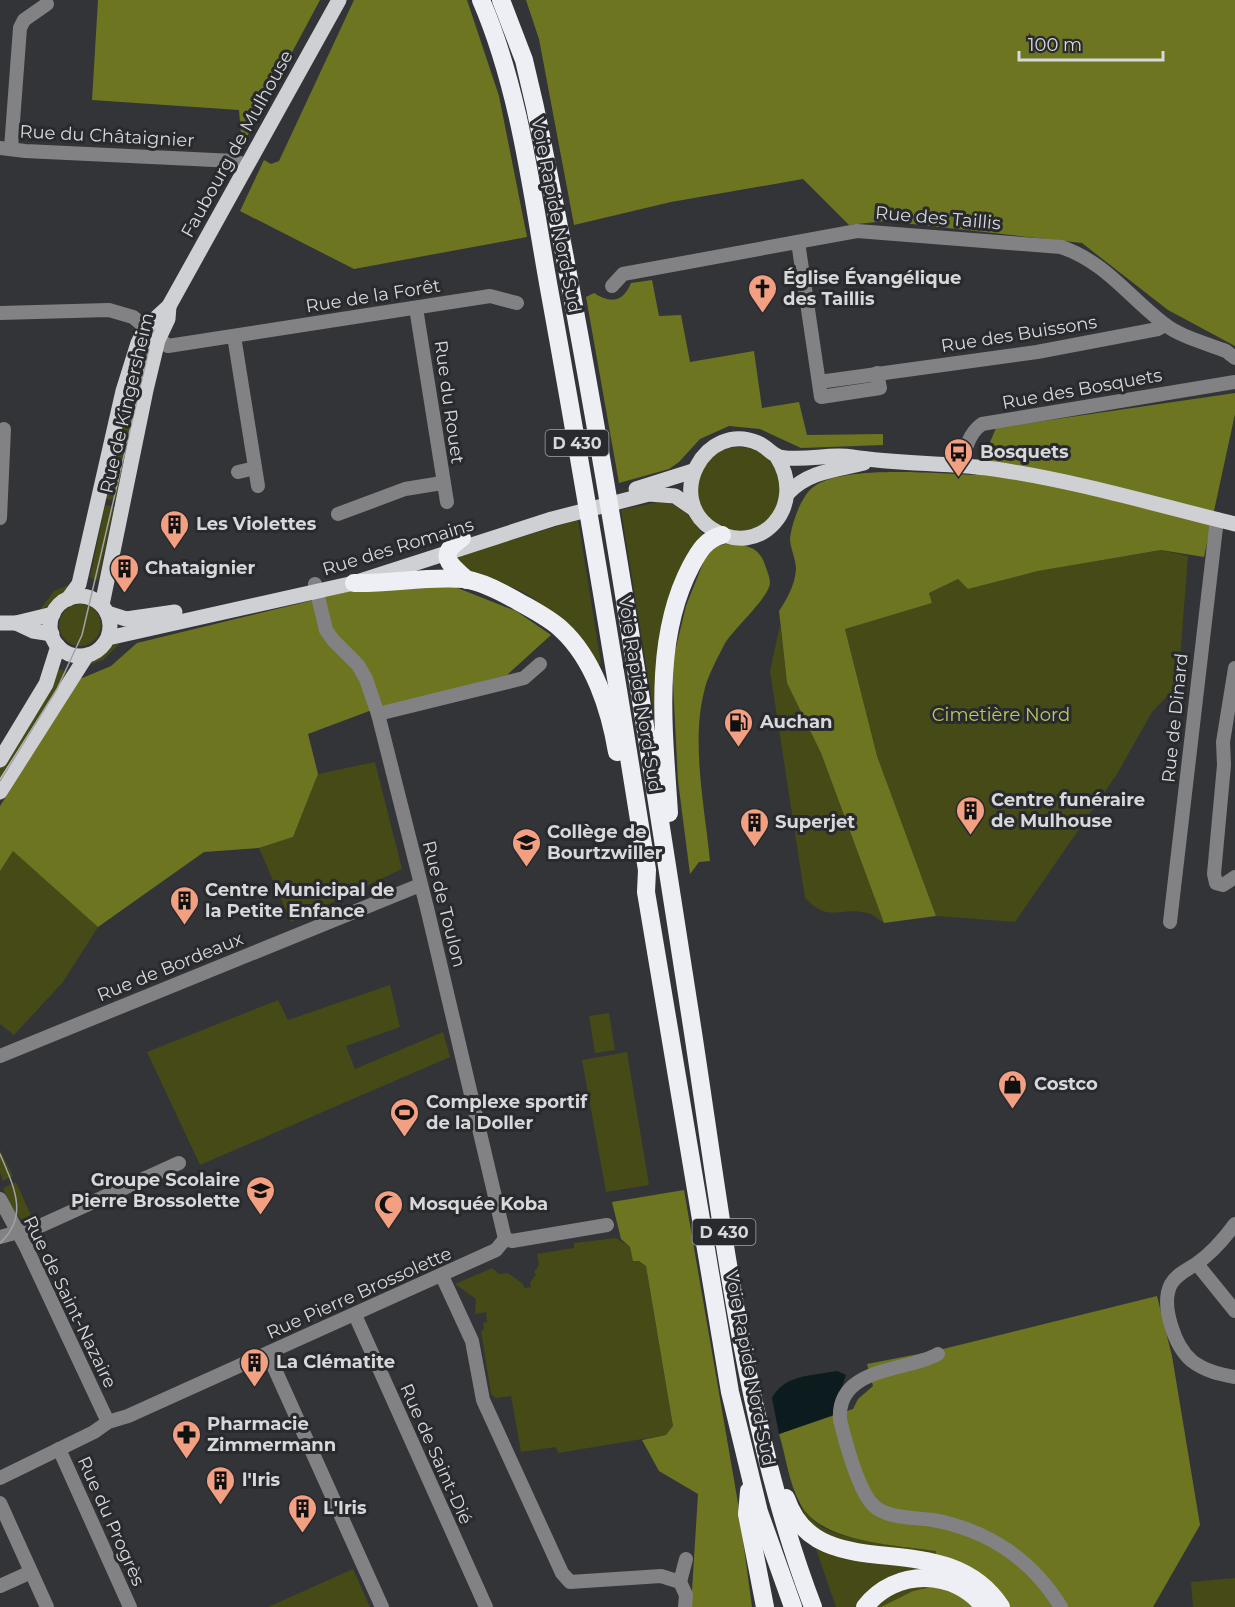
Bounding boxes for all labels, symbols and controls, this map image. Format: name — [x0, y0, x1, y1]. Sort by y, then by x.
scale bar — [1019, 24, 1163, 62]
text: 100 m — [1028, 34, 1082, 56]
street label: Faubourg de Mulhouse — [176, 47, 298, 241]
street label: Voie Rapide Nord-Sud — [526, 115, 586, 315]
street label: Rue du Châtaignier — [19, 120, 195, 152]
street label: Rue des Taillis — [874, 202, 1002, 234]
place label: Église Évangélique des Taillis — [783, 267, 961, 310]
church icon: Église Évangélique des Taillis — [746, 272, 778, 314]
street label: Rue de la Forêt — [304, 274, 442, 318]
street label: Rue de Kingersheim — [96, 311, 158, 495]
street label: Rue des Buissons — [939, 311, 1099, 357]
street label: Rue du Rouet — [429, 339, 469, 465]
street label: Rue des Bosquets — [1000, 364, 1164, 414]
road number: D 430 — [546, 430, 608, 456]
bus stop icon: Bosquets — [943, 436, 975, 478]
place label: Bosquets — [980, 441, 1069, 463]
building icon: Les Violettes — [159, 508, 191, 550]
place label: Les Violettes — [196, 513, 317, 535]
street label: Rue des Romains — [320, 513, 477, 580]
building icon: Chataignier — [108, 552, 140, 594]
place label: Chataignier — [145, 557, 255, 579]
street label: Voie Rapide Nord-Sud — [614, 594, 666, 794]
street label: Rue de Dinard — [1157, 652, 1193, 784]
park label: Cimetière Nord — [932, 704, 1070, 726]
fuel station icon: Auchan — [723, 706, 755, 748]
place label: Auchan — [759, 711, 833, 733]
place label: Centre funéraire de Mulhouse — [991, 789, 1145, 832]
building icon: Centre funéraire de Mulhouse — [954, 794, 986, 836]
building icon: Superjet — [738, 806, 770, 848]
place label: Superjet — [775, 811, 855, 833]
place label: Collège de Bourtzwiller — [547, 821, 663, 864]
school or university icon: Collège de Bourtzwiller — [510, 826, 542, 868]
street label: Rue de Toulon — [418, 839, 470, 969]
place label: Centre Municipal de la Petite Enfance — [205, 879, 394, 922]
building icon: Centre Municipal de la Petite Enfance — [168, 884, 200, 926]
street label: Rue de Bordeaux — [94, 928, 247, 1006]
shop icon: Costco — [997, 1068, 1029, 1110]
place label: Costco — [1034, 1073, 1098, 1095]
place label: Complexe sportif de la Doller — [426, 1091, 588, 1134]
sports icon: Complexe sportif de la Doller — [389, 1096, 421, 1138]
place label: Groupe Scolaire Pierre Brossolette — [71, 1169, 240, 1212]
school or university icon: Groupe Scolaire Pierre Brossolette — [245, 1174, 277, 1216]
mosque icon: Mosquée Koba — [372, 1188, 404, 1230]
place label: Mosquée Koba — [409, 1193, 548, 1215]
street label: Rue de Saint-Nazaire — [19, 1212, 121, 1392]
road number: D 430 — [692, 1219, 756, 1245]
street label: Rue Pierre Brossolette — [263, 1242, 455, 1344]
street label: Voie Rapide Nord-Sud — [720, 1268, 780, 1468]
building icon: La Clématite — [239, 1346, 271, 1388]
place label: La Clématite — [276, 1351, 395, 1373]
street label: Rue de Saint-Dié — [395, 1380, 477, 1528]
place label: Pharmacie Zimmermann — [207, 1413, 336, 1456]
pharmacy icon: Pharmacie Zimmermann — [170, 1418, 202, 1460]
street label: Rue du Progrès — [73, 1453, 150, 1589]
building icon: l'Iris — [205, 1464, 237, 1506]
place label: l'Iris — [242, 1469, 281, 1491]
building icon: L'Iris — [286, 1492, 318, 1534]
place label: L'Iris — [323, 1497, 367, 1519]

